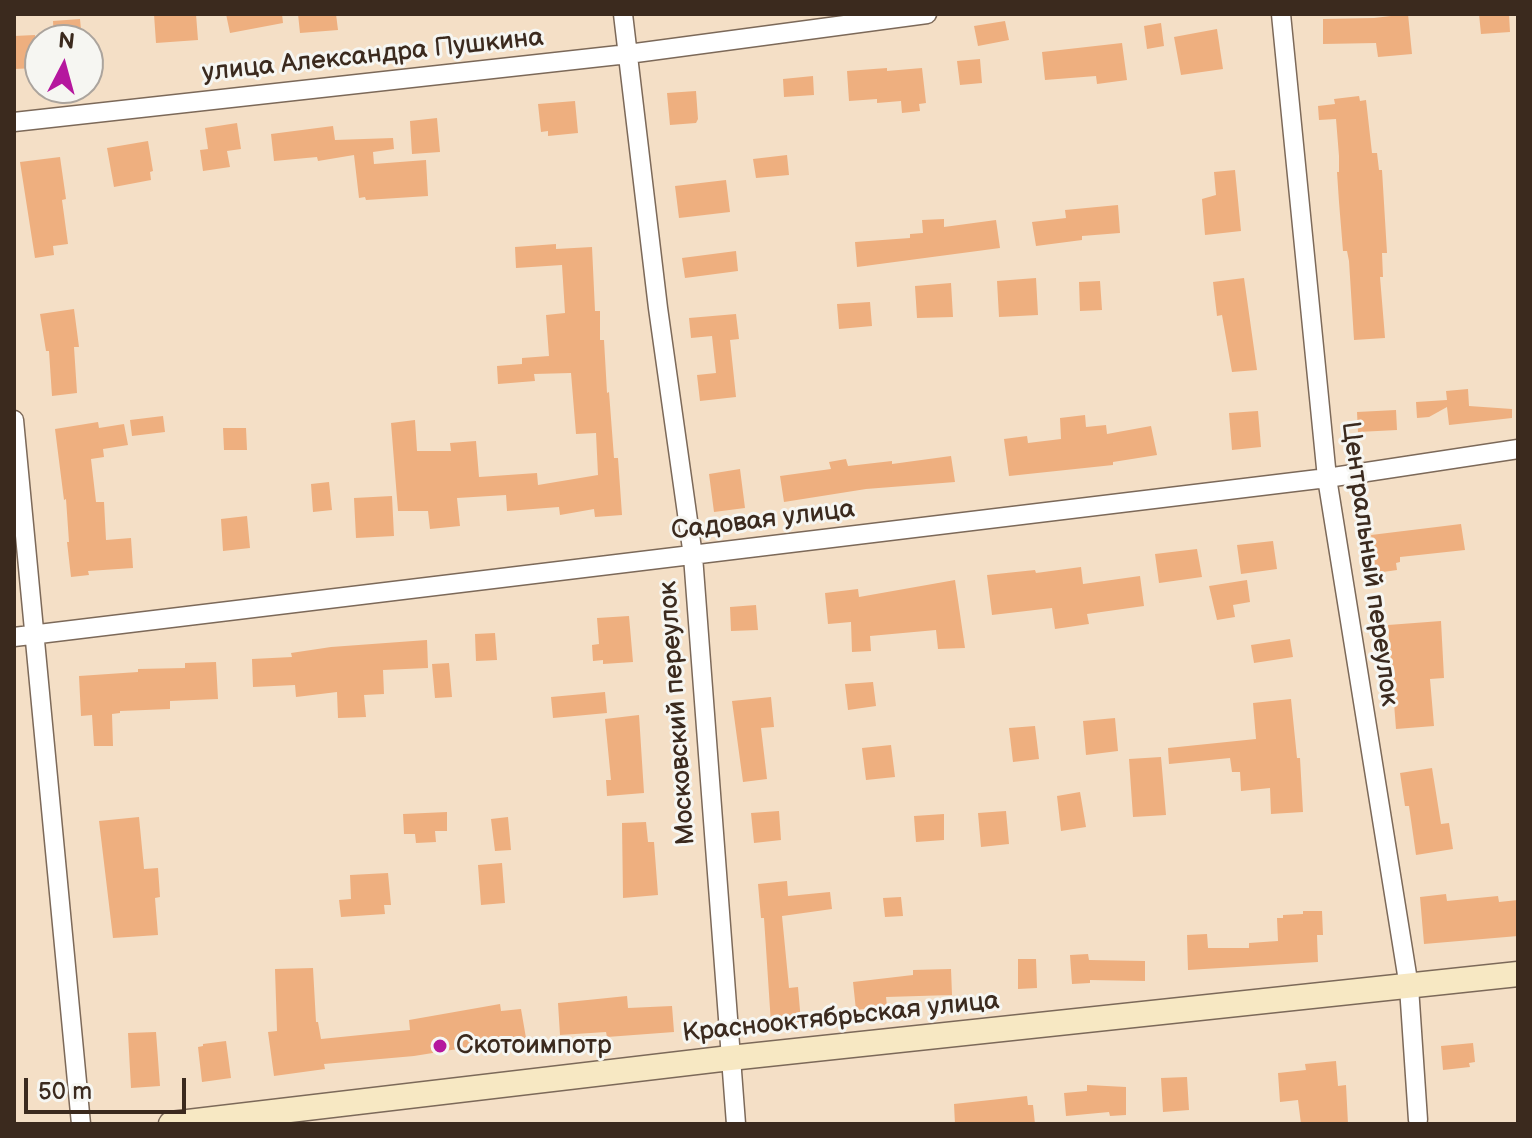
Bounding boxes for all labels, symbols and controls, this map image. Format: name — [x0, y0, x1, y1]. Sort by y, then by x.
street label: улица Александра Пушкина — [201, 23, 545, 89]
north arrow — [24, 24, 104, 104]
text: N — [57, 27, 76, 56]
street label: Центральный переулок — [1334, 420, 1404, 708]
street label: Садовая улица — [669, 494, 857, 548]
street label: Московский переулок — [653, 580, 703, 846]
street label: Краснооктябрьская улица — [681, 986, 1001, 1050]
place label: Скотоимпотр — [456, 1030, 612, 1062]
marker: Скотоимпотр — [431, 1037, 449, 1055]
scale bar — [28, 1062, 190, 1112]
text: 50 m — [38, 1077, 92, 1106]

